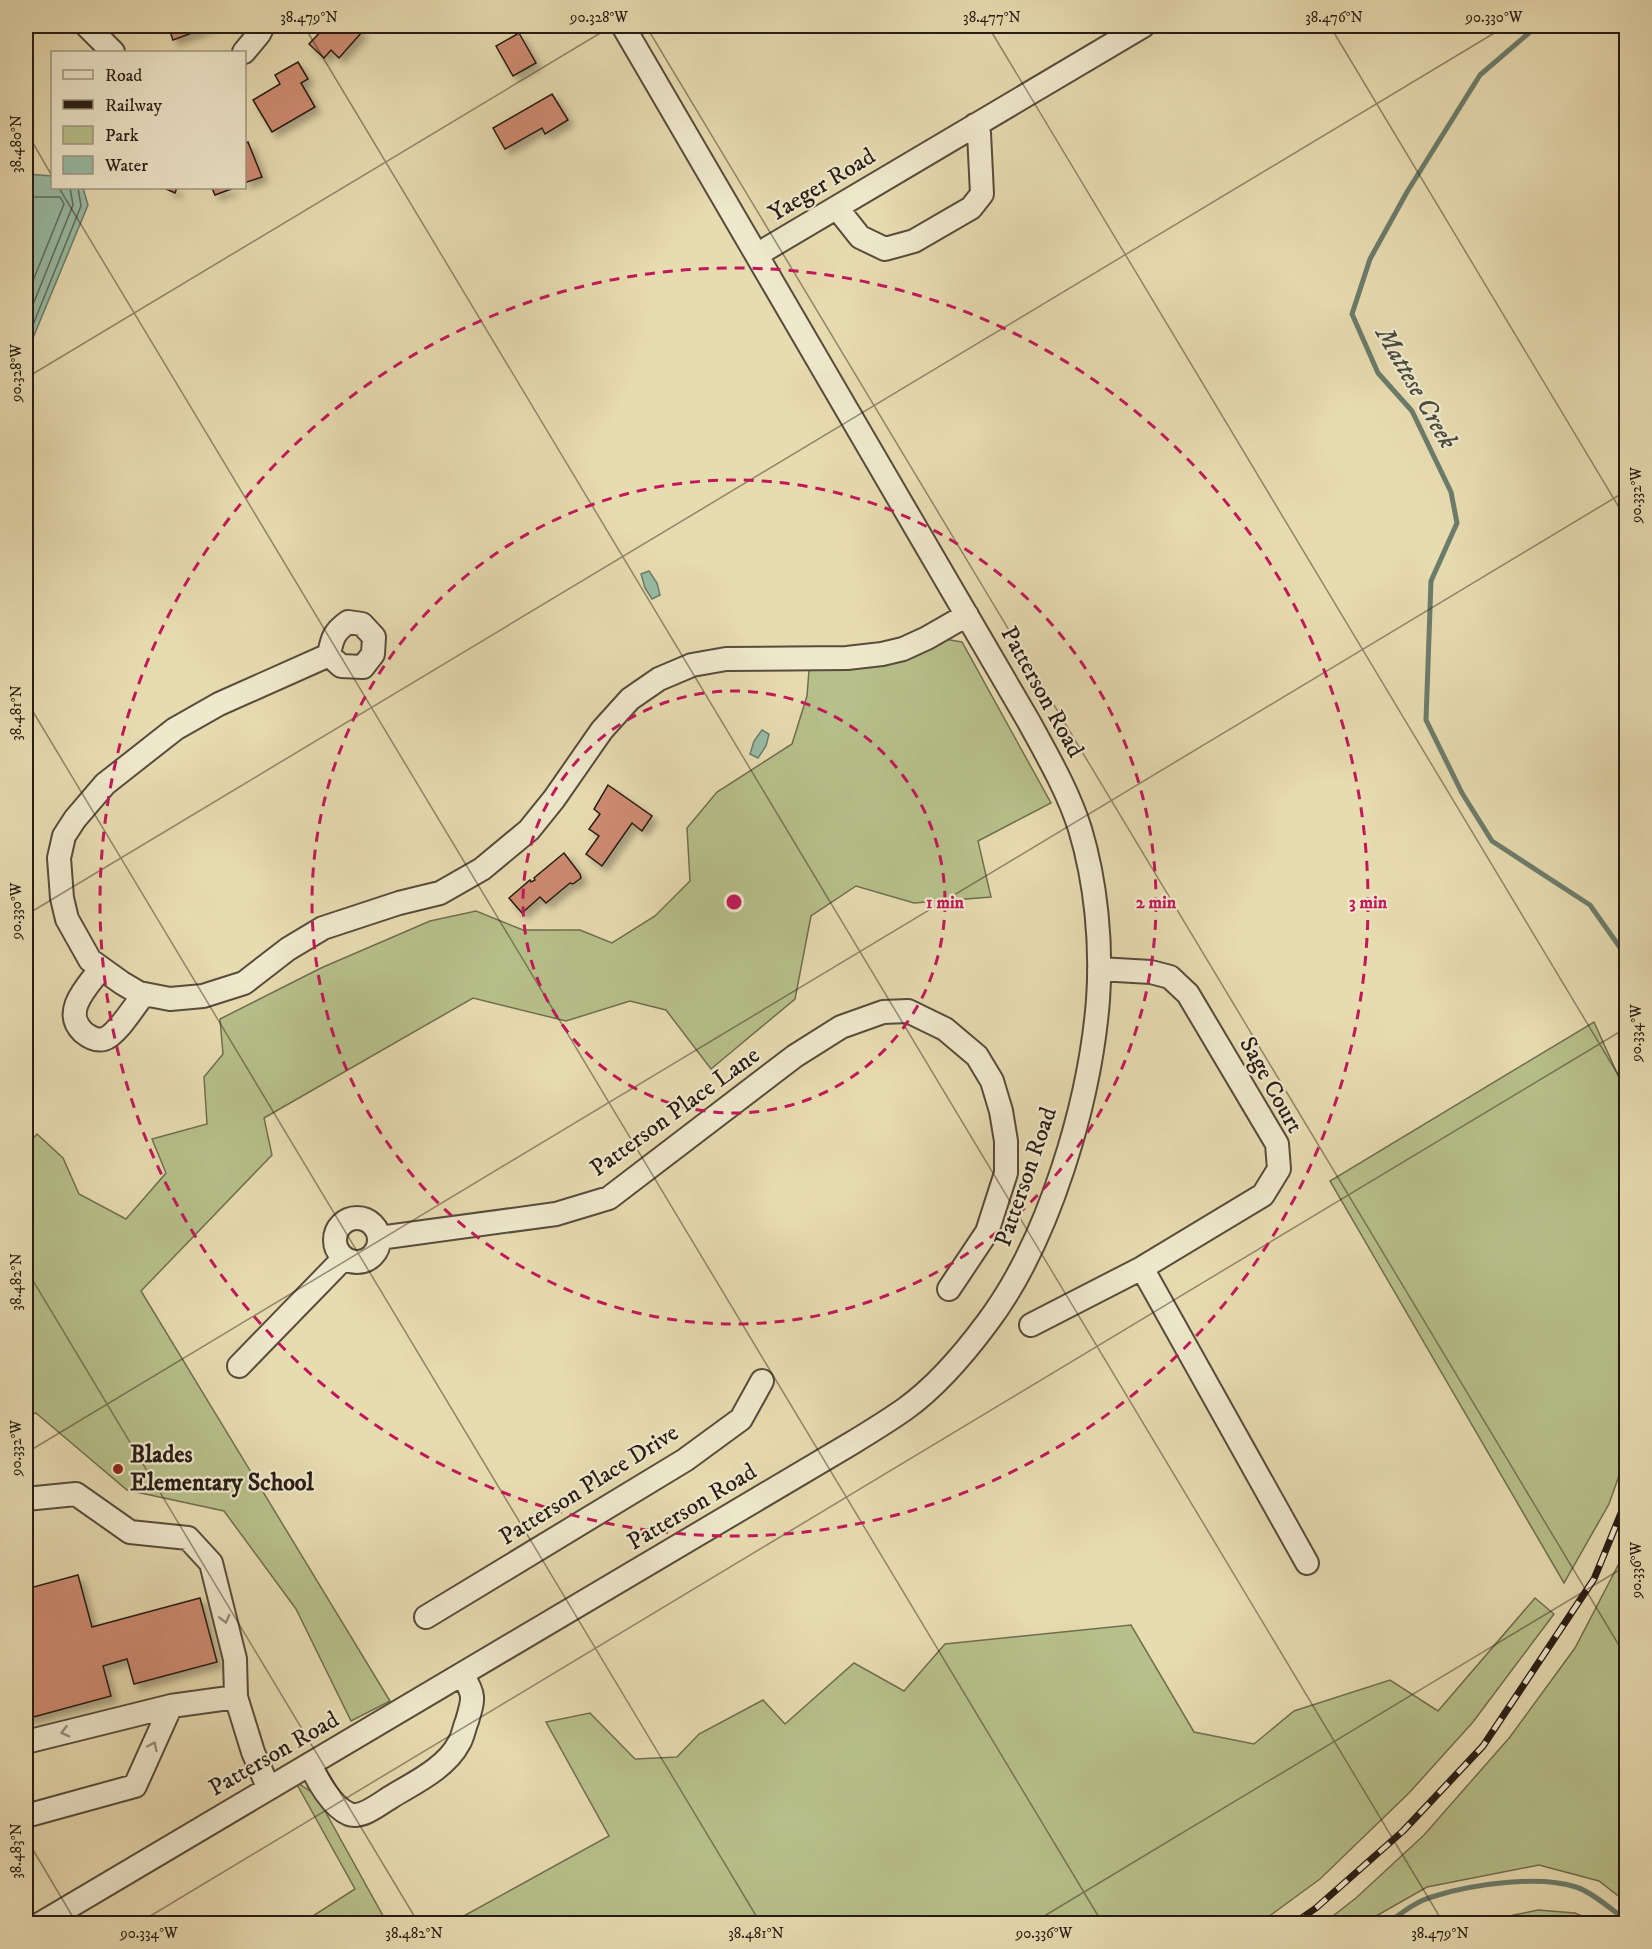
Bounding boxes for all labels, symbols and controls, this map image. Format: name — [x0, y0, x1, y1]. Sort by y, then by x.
text: 38.479°N — [280, 8, 338, 27]
text: 90.328°W — [569, 8, 628, 27]
text: 38.477°N — [963, 8, 1021, 27]
text: 38.476°N — [1305, 8, 1363, 27]
text: 90.330°W — [1465, 8, 1523, 27]
legend — [51, 51, 246, 189]
text: Road — [105, 65, 142, 87]
text: Railway — [105, 95, 163, 117]
text: 38.480°N — [7, 115, 26, 173]
text: Park — [105, 125, 139, 147]
street label: Yaeger Road — [763, 141, 881, 229]
text: Water — [104, 155, 148, 177]
water label: Mattese Creek — [1367, 319, 1464, 455]
text: 90.328°W — [7, 344, 26, 403]
text: 90.332°W — [1627, 467, 1646, 524]
street label: Patterson Road — [994, 621, 1090, 763]
text: 38.481°N — [7, 685, 26, 741]
text: 90.330°W — [7, 882, 26, 940]
centre of rings — [724, 892, 744, 912]
text: 1 min — [926, 892, 965, 914]
text: 2 min — [1136, 892, 1177, 914]
text: 3 min — [1349, 892, 1388, 914]
text: 90.334°W — [1627, 1004, 1646, 1063]
street label: Sage Court — [1232, 1032, 1310, 1139]
street label: Patterson Place Lane — [584, 1040, 766, 1184]
street label: Patterson Road — [988, 1103, 1064, 1251]
text: 38.482°N — [7, 1253, 26, 1311]
street label: Patterson Place Drive — [494, 1418, 684, 1552]
text: 90.332°W — [7, 1420, 26, 1477]
place label: Blades Elementary School — [130, 1440, 314, 1498]
street label: Patterson Road — [622, 1457, 762, 1557]
marker: Blades Elementary School — [111, 1462, 125, 1476]
text: 90.336°W — [1627, 1541, 1646, 1599]
one-way arrow — [218, 1614, 231, 1624]
street label: Patterson Road — [204, 1705, 344, 1803]
one-way arrow — [61, 1725, 71, 1737]
one-way arrow — [145, 1742, 157, 1753]
text: 38.483°N — [7, 1823, 26, 1879]
text: 90.334°W — [119, 1924, 178, 1943]
text: 38.482°N — [385, 1924, 443, 1943]
text: 38.481°N — [728, 1924, 784, 1943]
text: 90.336°W — [1015, 1924, 1073, 1943]
text: 38.479°N — [1411, 1924, 1469, 1943]

